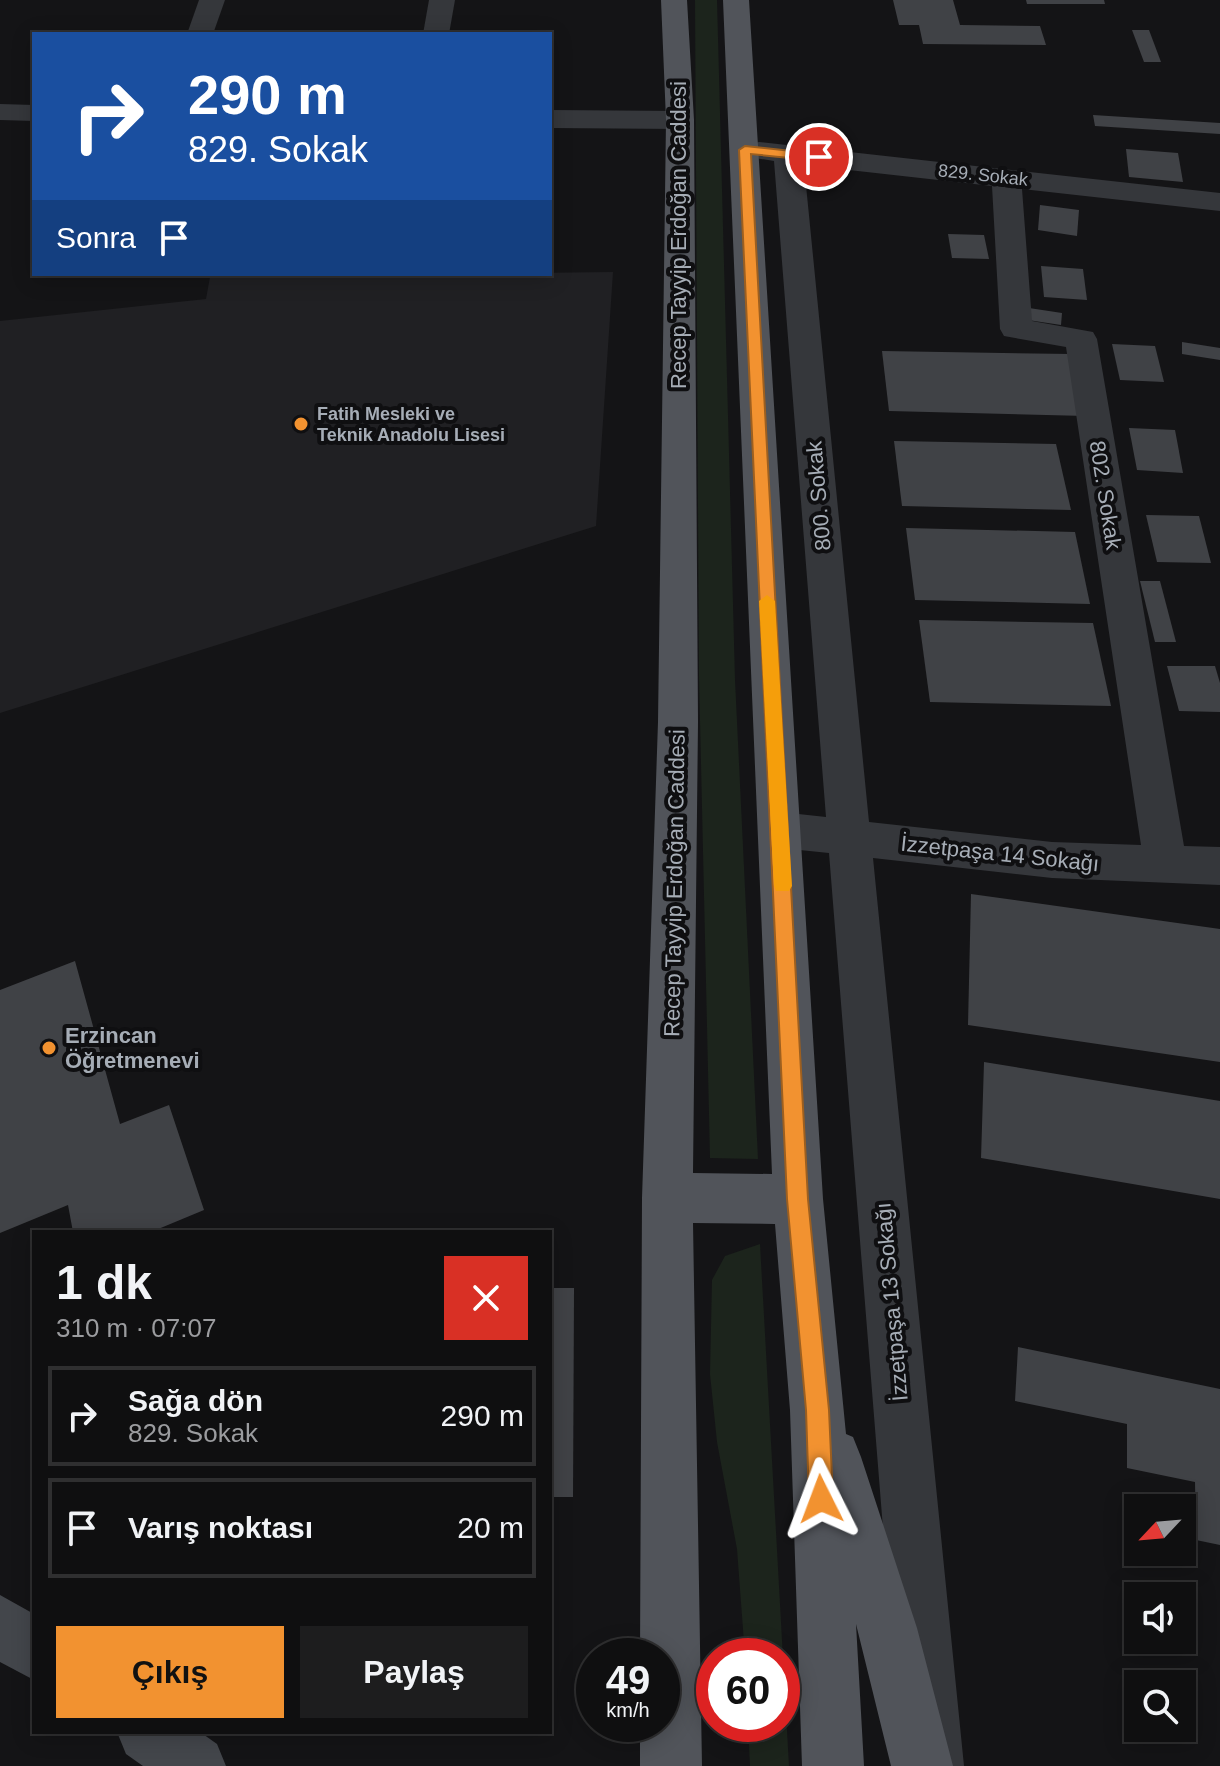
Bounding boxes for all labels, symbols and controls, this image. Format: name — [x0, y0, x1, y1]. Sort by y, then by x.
text: 290 m — [188, 63, 347, 126]
icon: right — [56, 64, 160, 168]
street label: Recep Tayyip Erdoğan Caddesi — [666, 81, 691, 389]
pin — [785, 123, 853, 191]
text: 829. Sokak — [188, 129, 368, 170]
icon: arrive — [797, 135, 841, 179]
street label: 829. Sokak — [937, 160, 1030, 190]
icon: arrive — [152, 216, 196, 260]
text: Sonra — [56, 221, 136, 254]
place label: Fatih Mesleki ve Teknik Anadolu Lisesi — [317, 404, 505, 445]
marker: Fatih Mesleki ve Teknik Anadolu Lisesi — [292, 415, 310, 433]
street label: 800. Sokak — [801, 439, 836, 552]
street label: 802. Sokak — [1085, 439, 1127, 552]
street label: Recep Tayyip Erdoğan Caddesi — [659, 729, 690, 1037]
street label: İzzetpaşa 14 Sokağı — [900, 831, 1100, 876]
place label: Erzincan Öğretmenevi — [65, 1023, 200, 1073]
marker: Erzincan Öğretmenevi — [40, 1039, 58, 1057]
street label: İzzetpaşa 13 Sokağı — [870, 1202, 913, 1402]
text: 1 dk — [56, 1256, 152, 1309]
button: close — [444, 1256, 528, 1340]
text: 310 m · 07:07 — [56, 1313, 216, 1343]
text: Sağa dön — [128, 1384, 263, 1417]
icon: right — [60, 1394, 104, 1438]
text: 290 m — [441, 1399, 524, 1432]
text: 829. Sokak — [128, 1418, 258, 1448]
position arrow — [779, 1457, 863, 1541]
north arrow — [1124, 1494, 1196, 1566]
map controls — [1124, 1494, 1196, 1742]
icon: arrive — [60, 1506, 104, 1550]
text: Varış noktası — [128, 1511, 313, 1544]
text: 20 m — [457, 1511, 524, 1544]
button: sound — [1124, 1582, 1196, 1654]
button: Çıkış — [56, 1626, 284, 1718]
button: Paylaş — [300, 1626, 528, 1718]
speed limit sign: 60 — [696, 1638, 800, 1742]
text: 49 — [606, 1658, 650, 1702]
button: search — [1124, 1670, 1196, 1742]
text: km/h — [606, 1699, 650, 1721]

